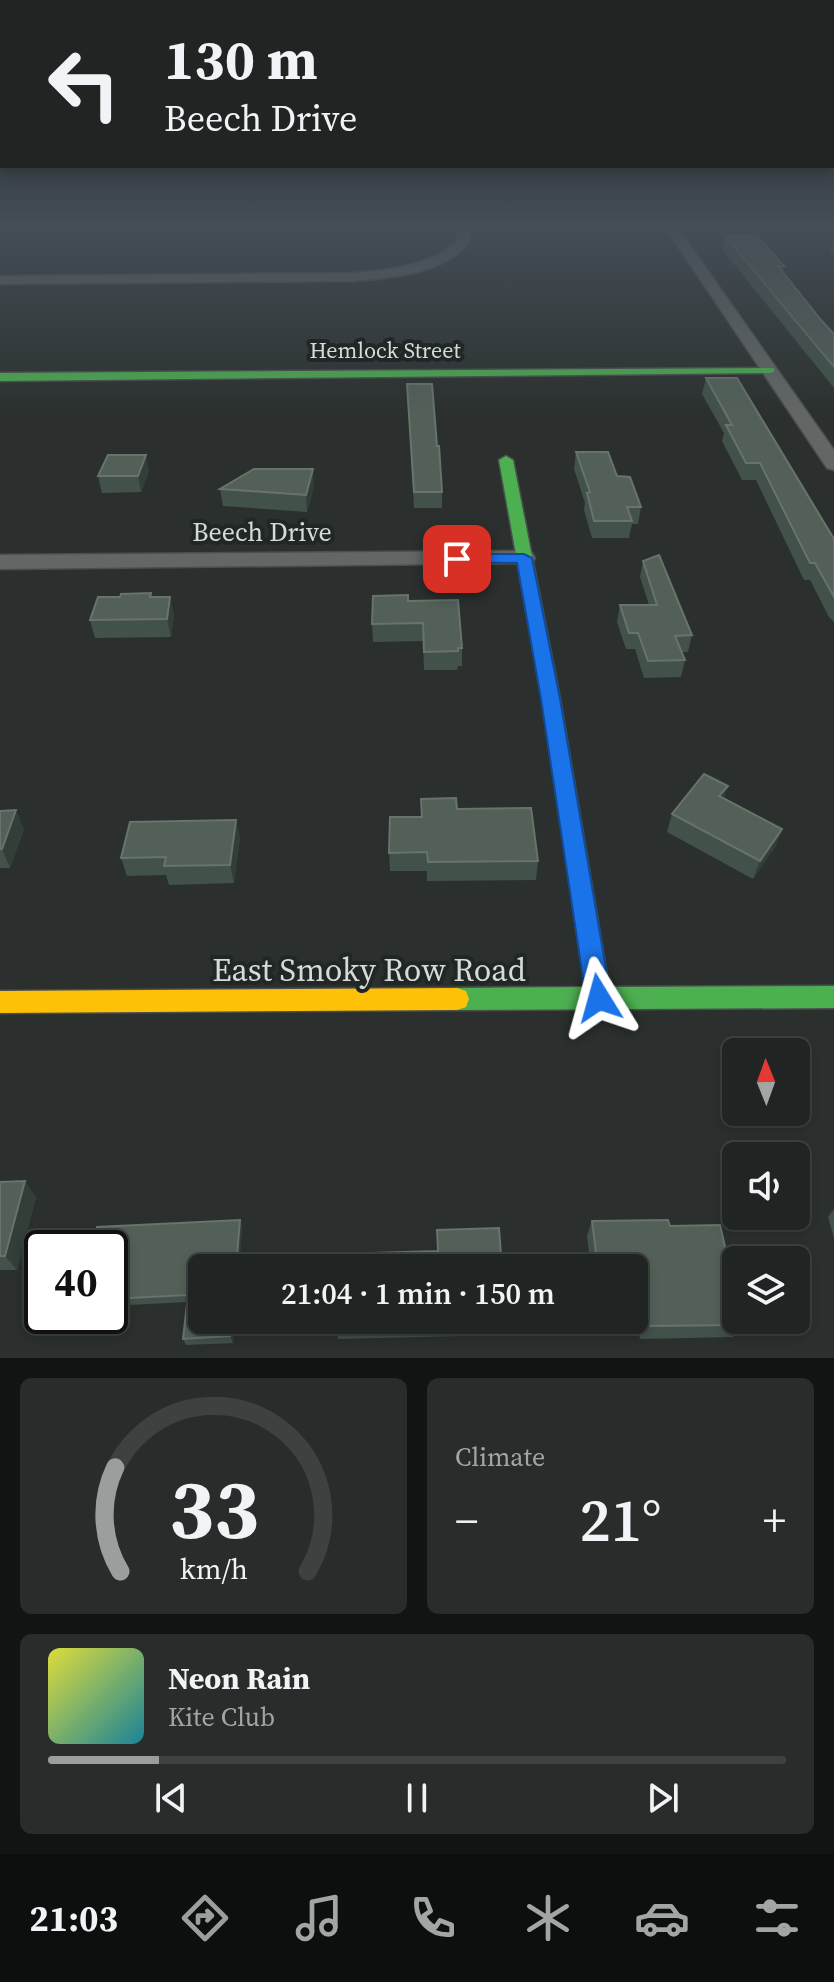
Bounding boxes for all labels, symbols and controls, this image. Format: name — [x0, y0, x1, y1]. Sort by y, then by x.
text: 130 m — [164, 21, 318, 98]
icon: left — [32, 32, 136, 136]
text: Beech Drive — [164, 94, 357, 143]
street label: Hemlock Street — [309, 335, 461, 365]
street label: Beech Drive — [192, 514, 332, 550]
pin — [423, 525, 491, 593]
icon: arrive — [435, 537, 479, 581]
street label: East Smoky Row Road — [212, 948, 526, 992]
position arrow — [557, 956, 641, 1040]
north arrow — [722, 1038, 810, 1126]
map controls — [722, 1038, 810, 1334]
button: sound — [722, 1142, 810, 1230]
speed limit sign: 40 — [24, 1230, 128, 1334]
button: layers — [722, 1246, 810, 1334]
text: 21:04 · 1 min · 150 m — [281, 1273, 555, 1314]
text: Climate — [455, 1439, 545, 1475]
text: 33 — [168, 1452, 259, 1566]
text: 21° — [579, 1479, 662, 1561]
text: − — [455, 1490, 478, 1551]
text: + — [763, 1490, 786, 1551]
text: km/h — [179, 1549, 248, 1589]
text: Neon Rain — [168, 1658, 310, 1699]
text: Kite Club — [168, 1699, 275, 1735]
icon: previous — [149, 1776, 193, 1820]
icon: pause — [395, 1776, 439, 1820]
icon: next — [641, 1776, 685, 1820]
icon: directions — [177, 1890, 233, 1946]
icon: music — [291, 1890, 347, 1946]
icon: phone — [405, 1890, 461, 1946]
icon: climate — [520, 1890, 576, 1946]
icon: car — [634, 1890, 690, 1946]
icon: filters — [749, 1890, 805, 1946]
text: 21:03 — [29, 1894, 118, 1943]

